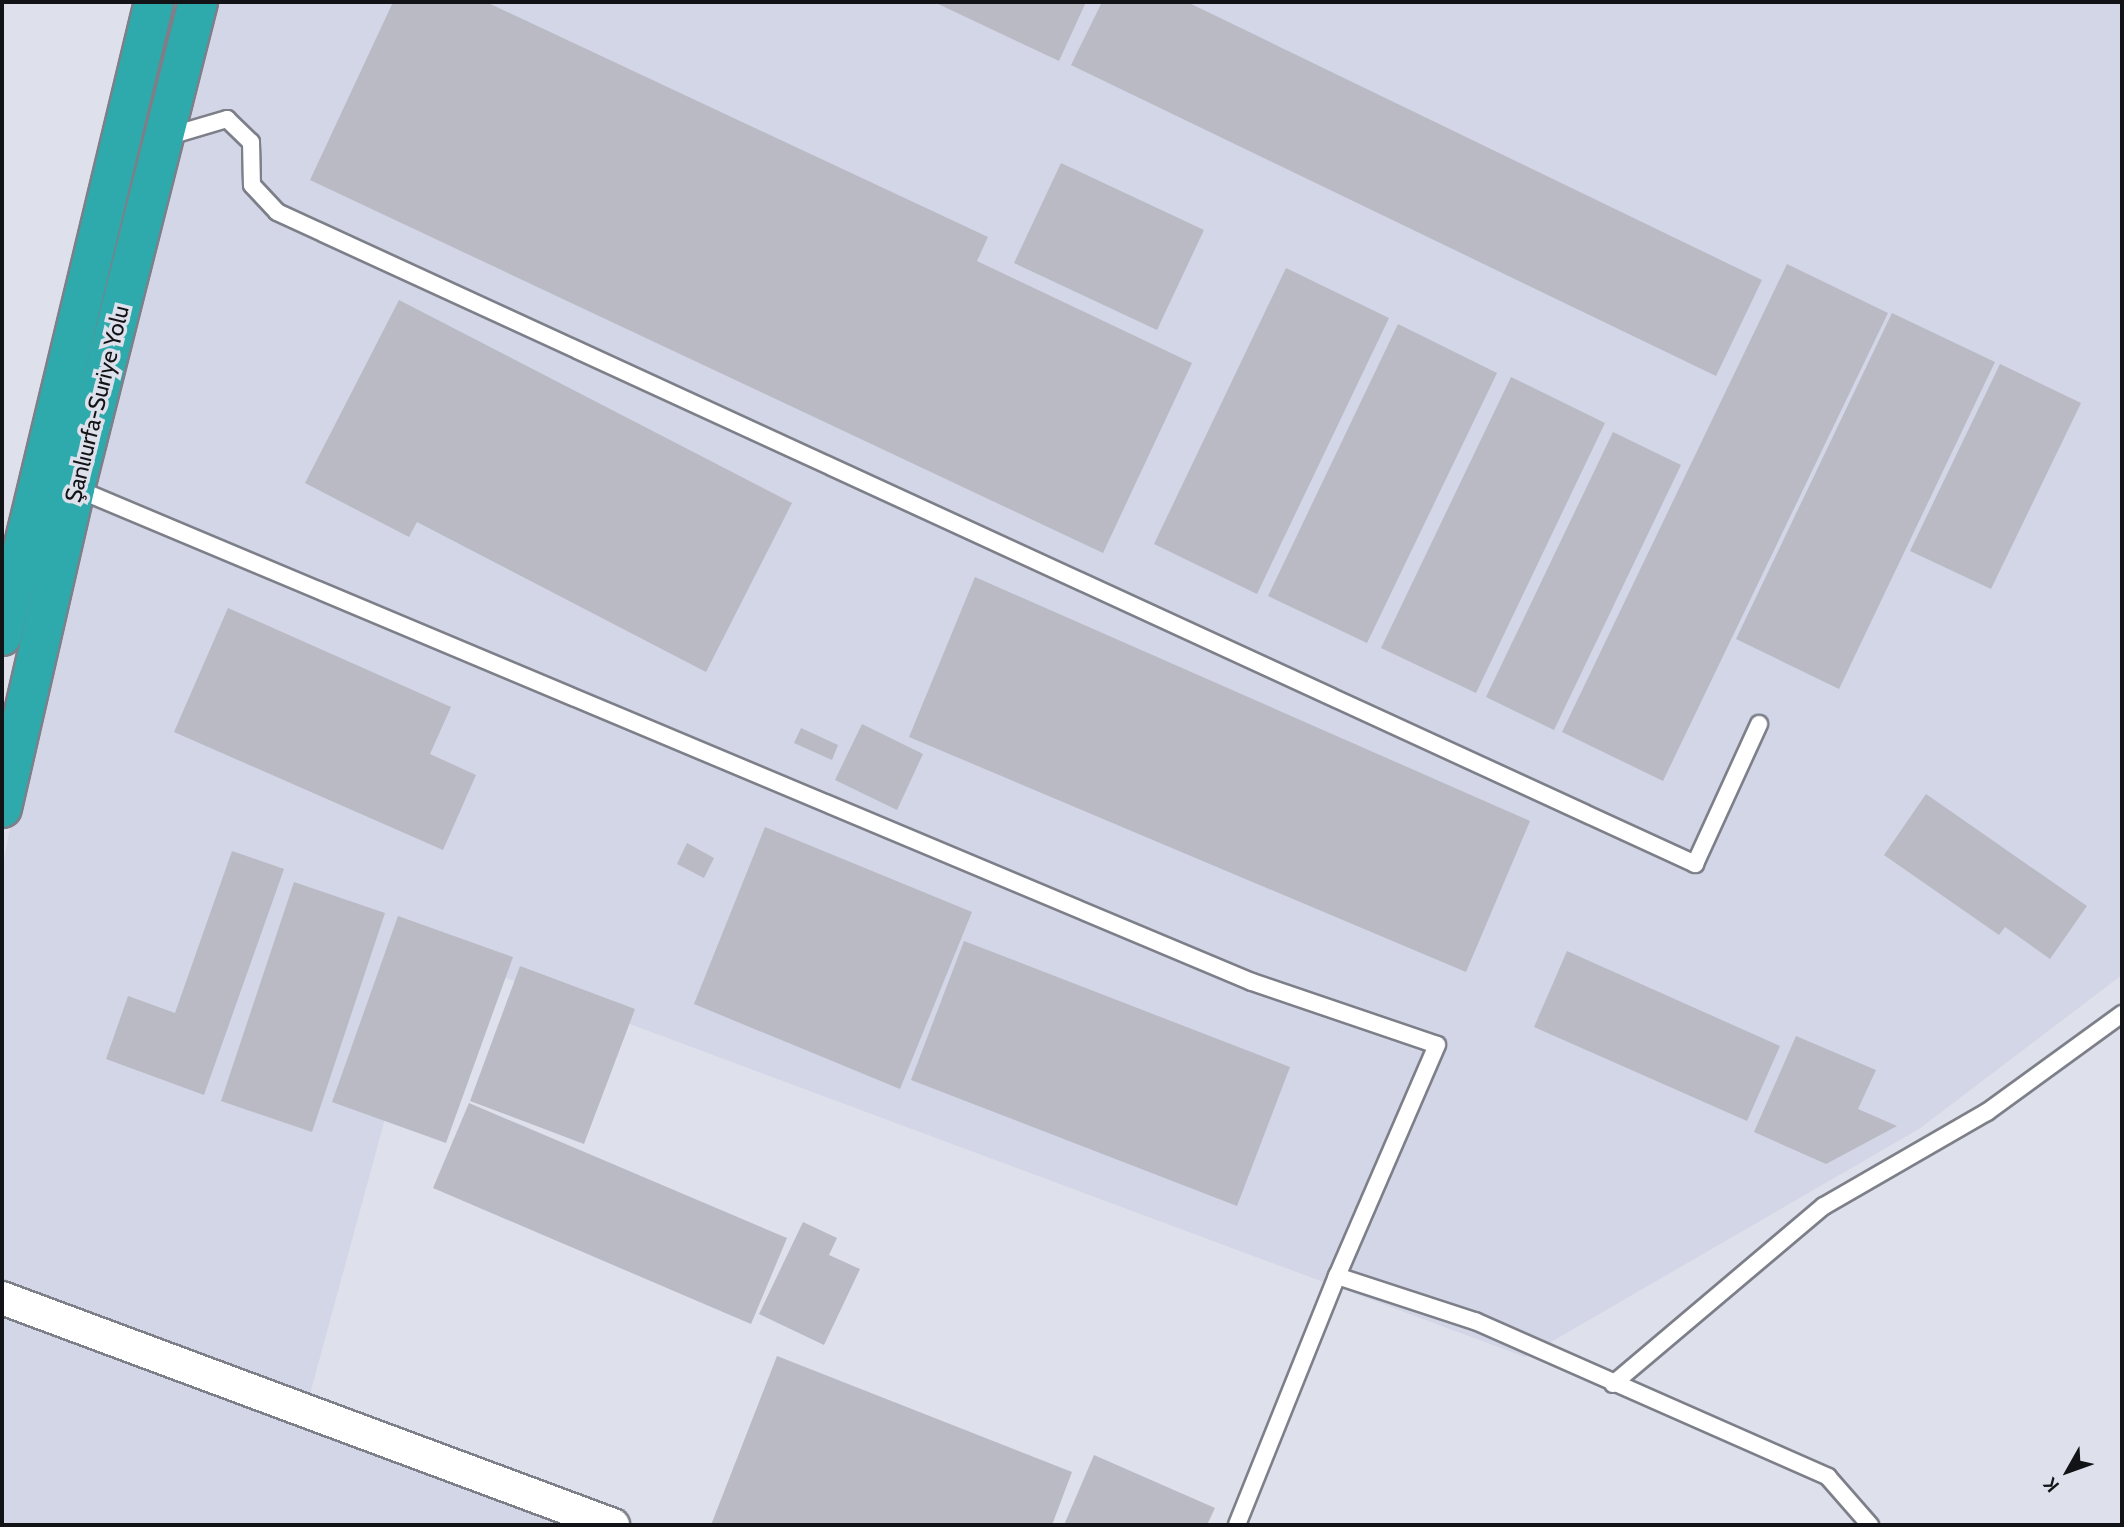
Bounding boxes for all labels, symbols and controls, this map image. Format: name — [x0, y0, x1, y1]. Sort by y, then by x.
street label: Şanlıurfa-Suriye Yolu — [59, 303, 135, 505]
north arrow — [2033, 1436, 2103, 1506]
text: K — [2039, 1473, 2064, 1497]

